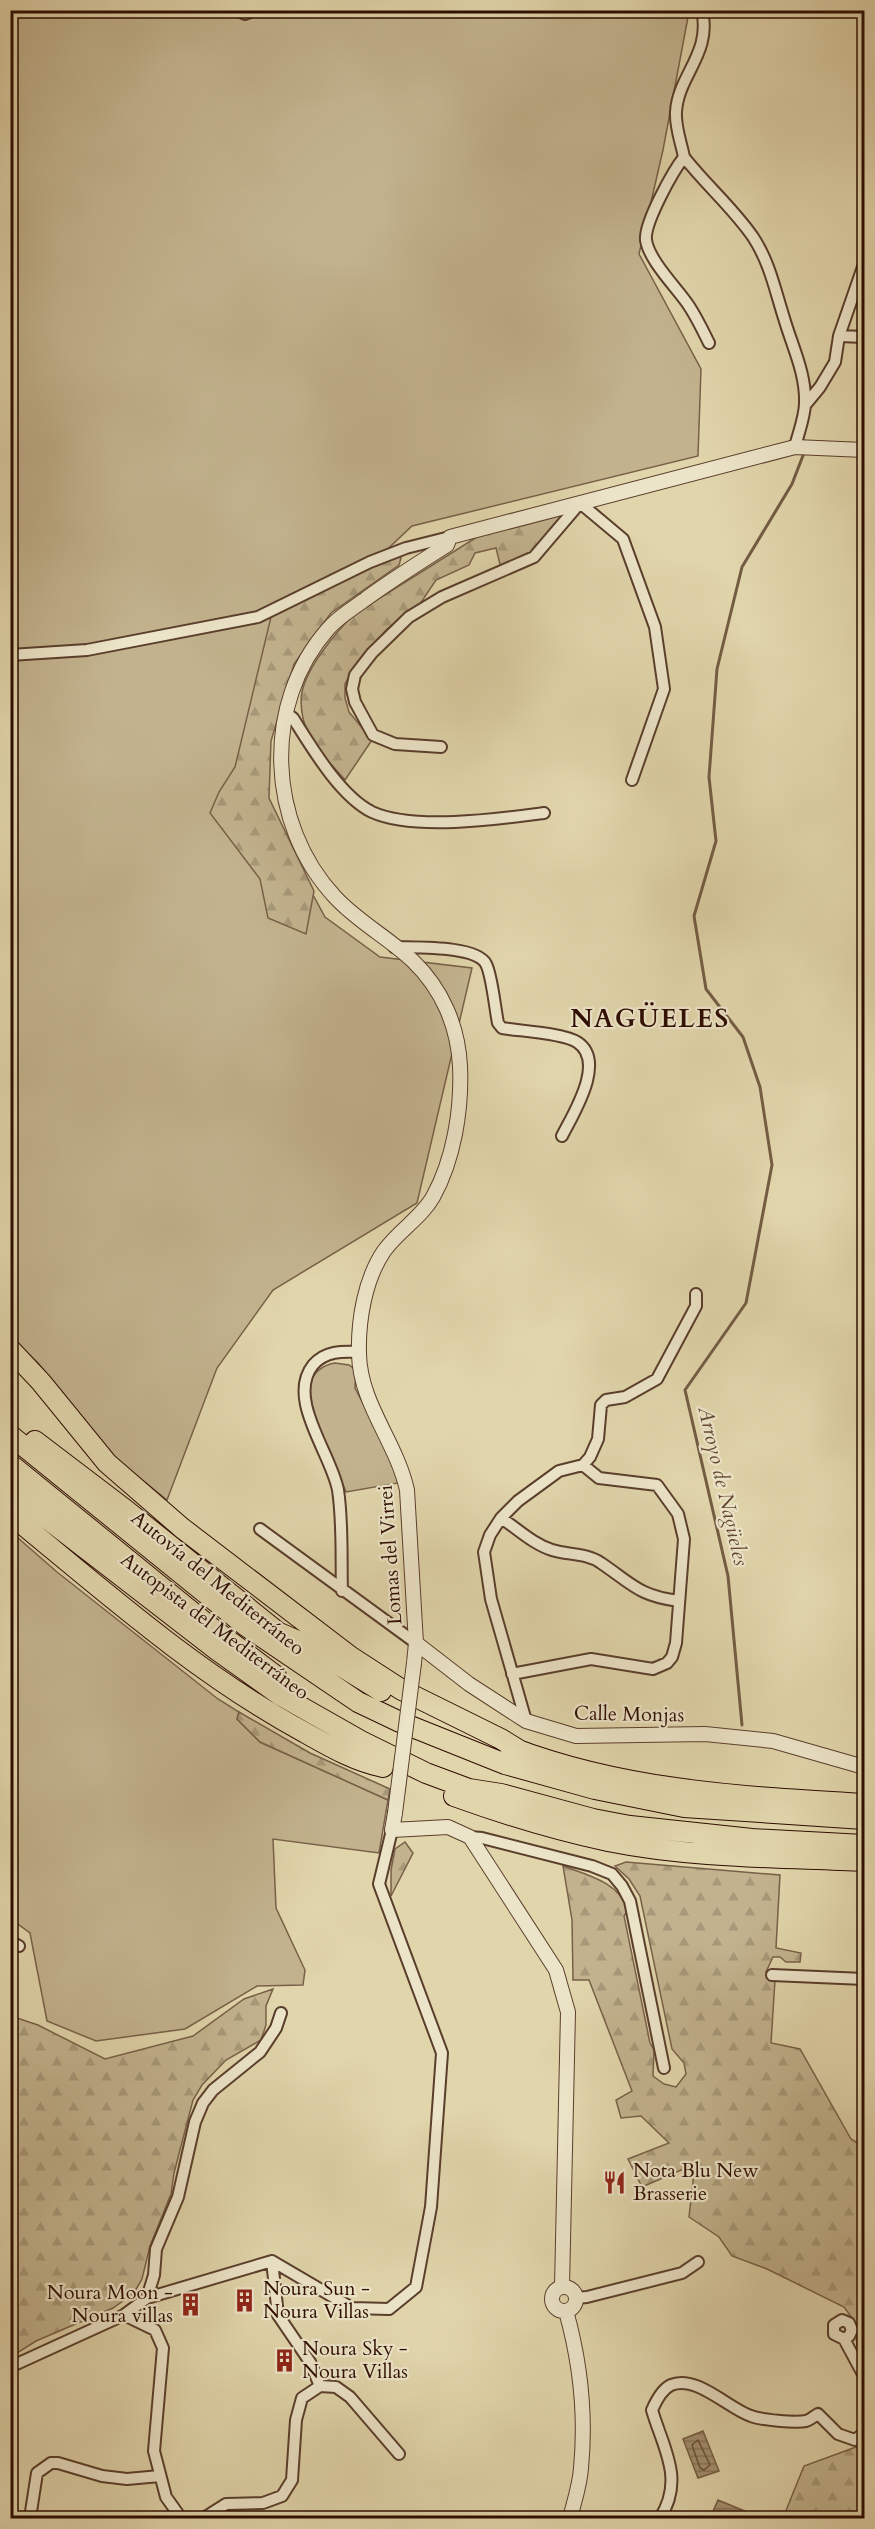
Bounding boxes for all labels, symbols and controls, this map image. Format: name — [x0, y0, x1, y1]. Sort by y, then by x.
district label: NAGÜELES — [570, 1001, 730, 1036]
water label: Arroyo de Nagüeles — [690, 1402, 755, 1569]
street label: Lomas del Virrei — [372, 1484, 408, 1626]
street label: Autovía del Mediterráneo — [125, 1504, 311, 1662]
street label: Autopista del Mediterráneo — [115, 1546, 315, 1706]
street label: Calle Monjas — [573, 1700, 685, 1728]
place label: Nota Blu New Brasserie — [633, 2157, 758, 2207]
restaurant icon: Nota Blu New Brasserie — [602, 2169, 628, 2195]
place label: Noura Sun - Noura Villas — [263, 2275, 370, 2325]
place label: Noura Moon - Noura villas — [47, 2279, 173, 2329]
building icon: Noura Sun - Noura Villas — [232, 2287, 258, 2313]
building icon: Noura Moon - Noura villas — [178, 2291, 204, 2317]
place label: Noura Sky - Noura Villas — [302, 2335, 408, 2385]
building icon: Noura Sky - Noura Villas — [271, 2347, 297, 2373]

